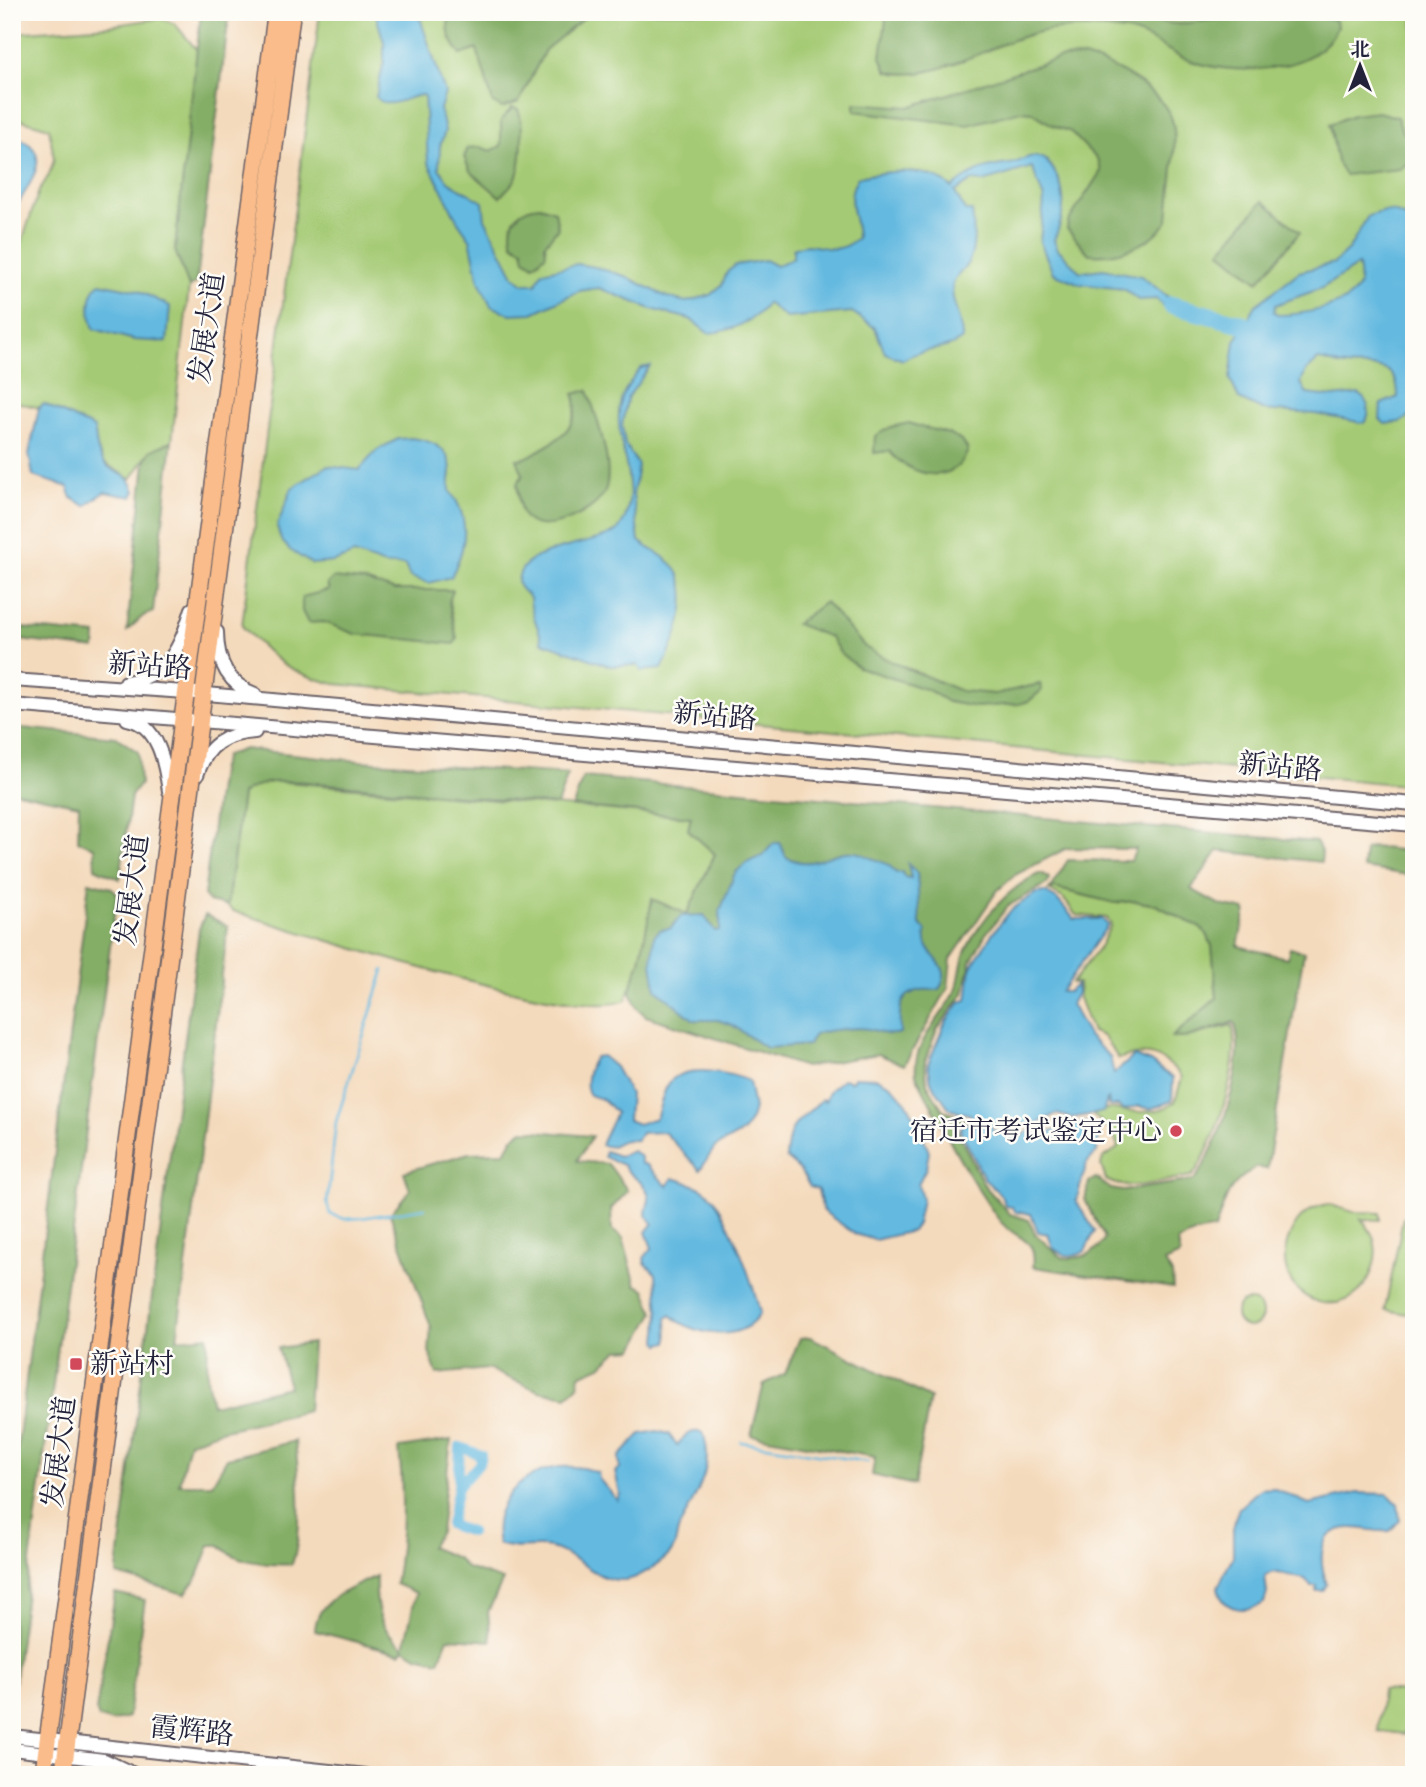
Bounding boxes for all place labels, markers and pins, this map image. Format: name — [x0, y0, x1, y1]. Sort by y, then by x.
place label: 宿迁市考试鉴定中心 — [910, 1112, 1162, 1150]
marker: 宿迁市考试鉴定中心 — [1168, 1123, 1184, 1139]
place label: 新站村 — [90, 1345, 174, 1383]
marker: 新站村 — [68, 1356, 84, 1372]

